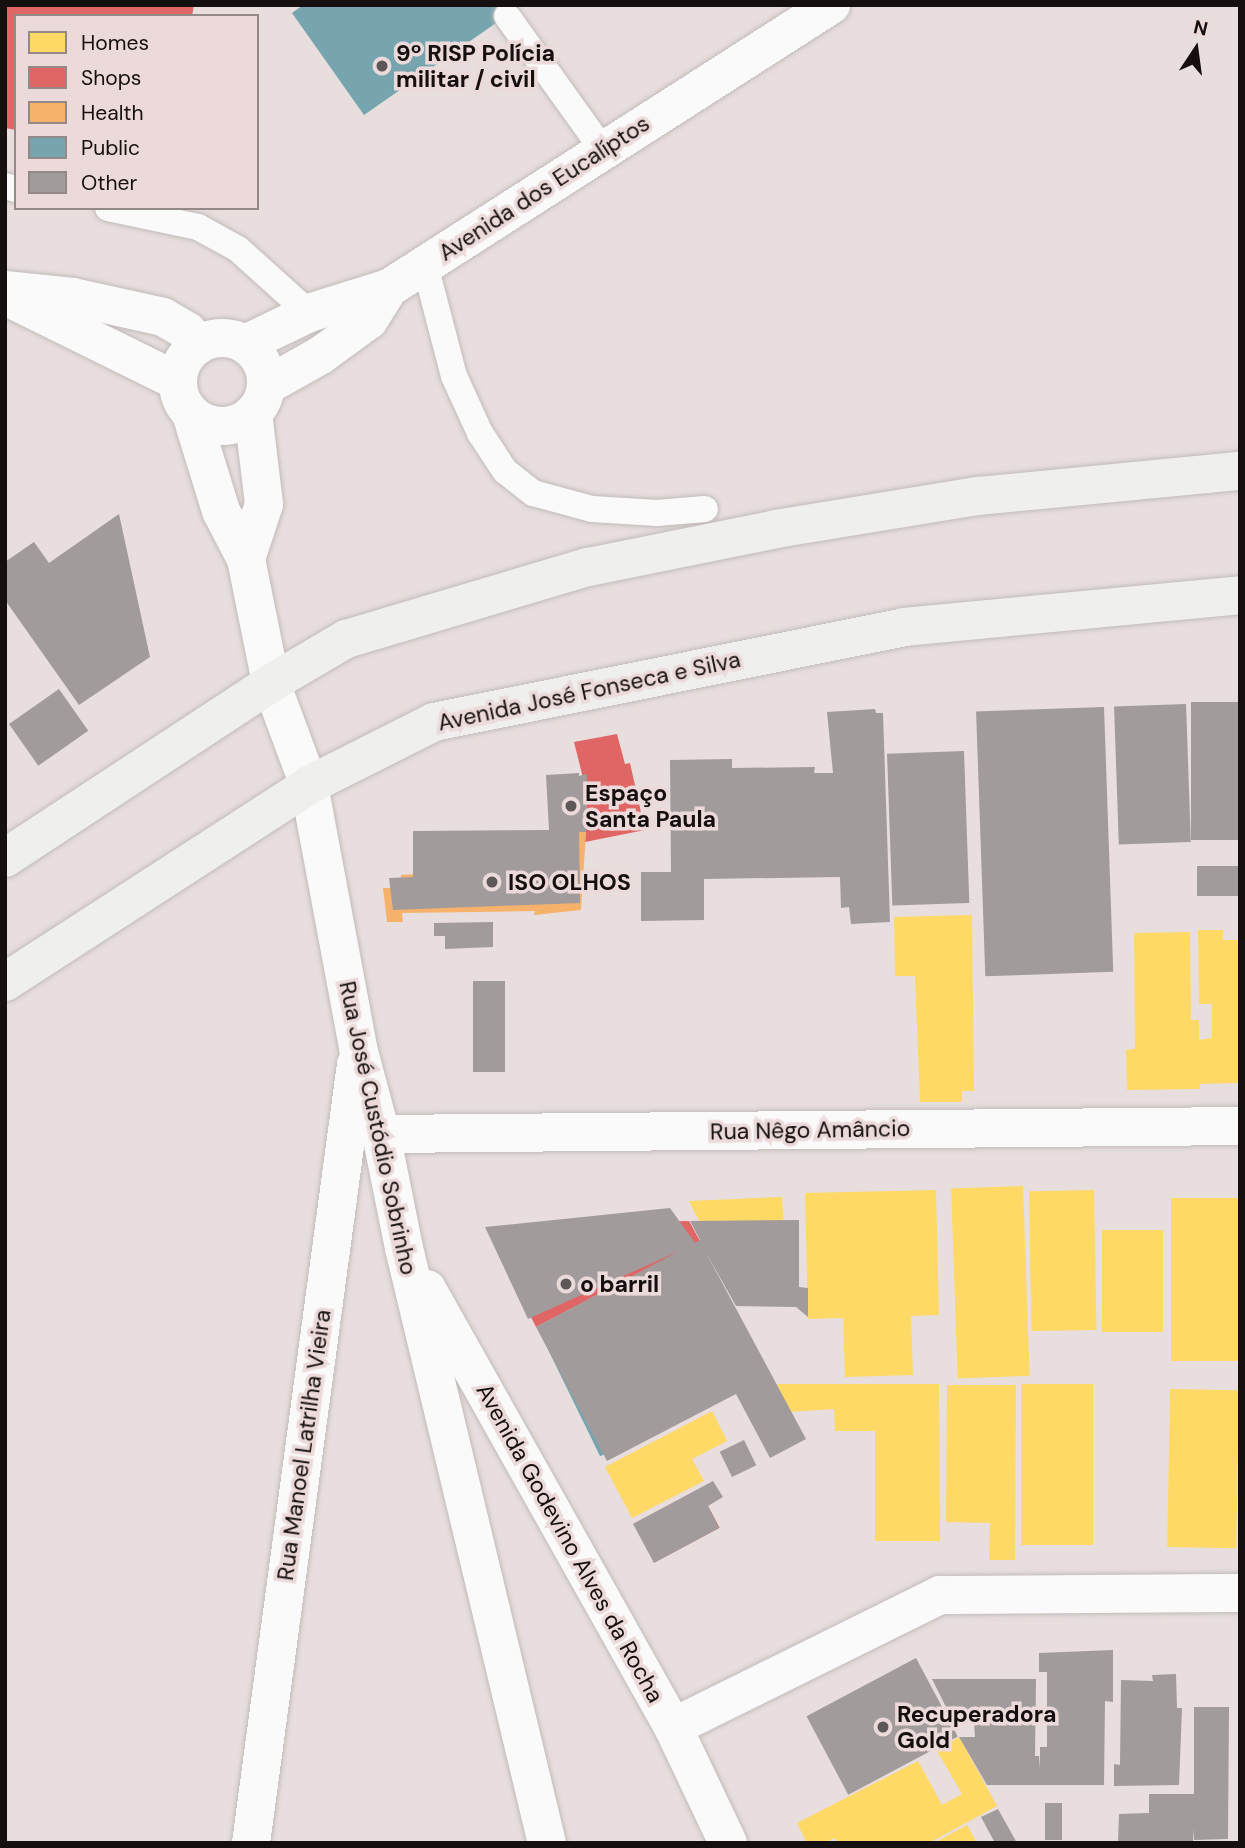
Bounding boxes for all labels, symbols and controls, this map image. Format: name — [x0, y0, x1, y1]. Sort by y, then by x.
legend — [14, 14, 259, 210]
north arrow — [1161, 14, 1231, 84]
text: N — [1191, 14, 1210, 42]
text: Homes — [81, 29, 149, 57]
place label: 9º RISP Polícia militar / civil — [396, 39, 555, 93]
marker: 9º RISP Polícia militar / civil — [374, 58, 390, 74]
text: Shops — [81, 64, 141, 92]
text: Health — [81, 99, 144, 127]
street label: Avenida dos Eucalíptos — [433, 109, 655, 267]
text: Public — [81, 134, 140, 162]
text: Other — [81, 169, 137, 197]
street label: Avenida José Fonseca e Silva — [435, 645, 743, 737]
place label: Espaço Santa Paula — [585, 779, 716, 833]
marker: Espaço Santa Paula — [563, 798, 579, 814]
place label: ISO OLHOS — [508, 868, 631, 896]
marker: ISO OLHOS — [482, 872, 502, 892]
street label: Rua José Custódio Sobrinho — [333, 979, 423, 1277]
street label: Rua Nêgo Amâncio — [710, 1114, 910, 1146]
place label: o barril — [580, 1270, 659, 1298]
marker: o barril — [558, 1276, 574, 1292]
street label: Rua Manoel Latrilha Vieira — [271, 1308, 337, 1582]
street label: Avenida Godevino Alves da Rocha — [471, 1379, 669, 1707]
place label: Recuperadora Gold — [897, 1700, 1057, 1754]
marker: Recuperadora Gold — [875, 1719, 891, 1735]

